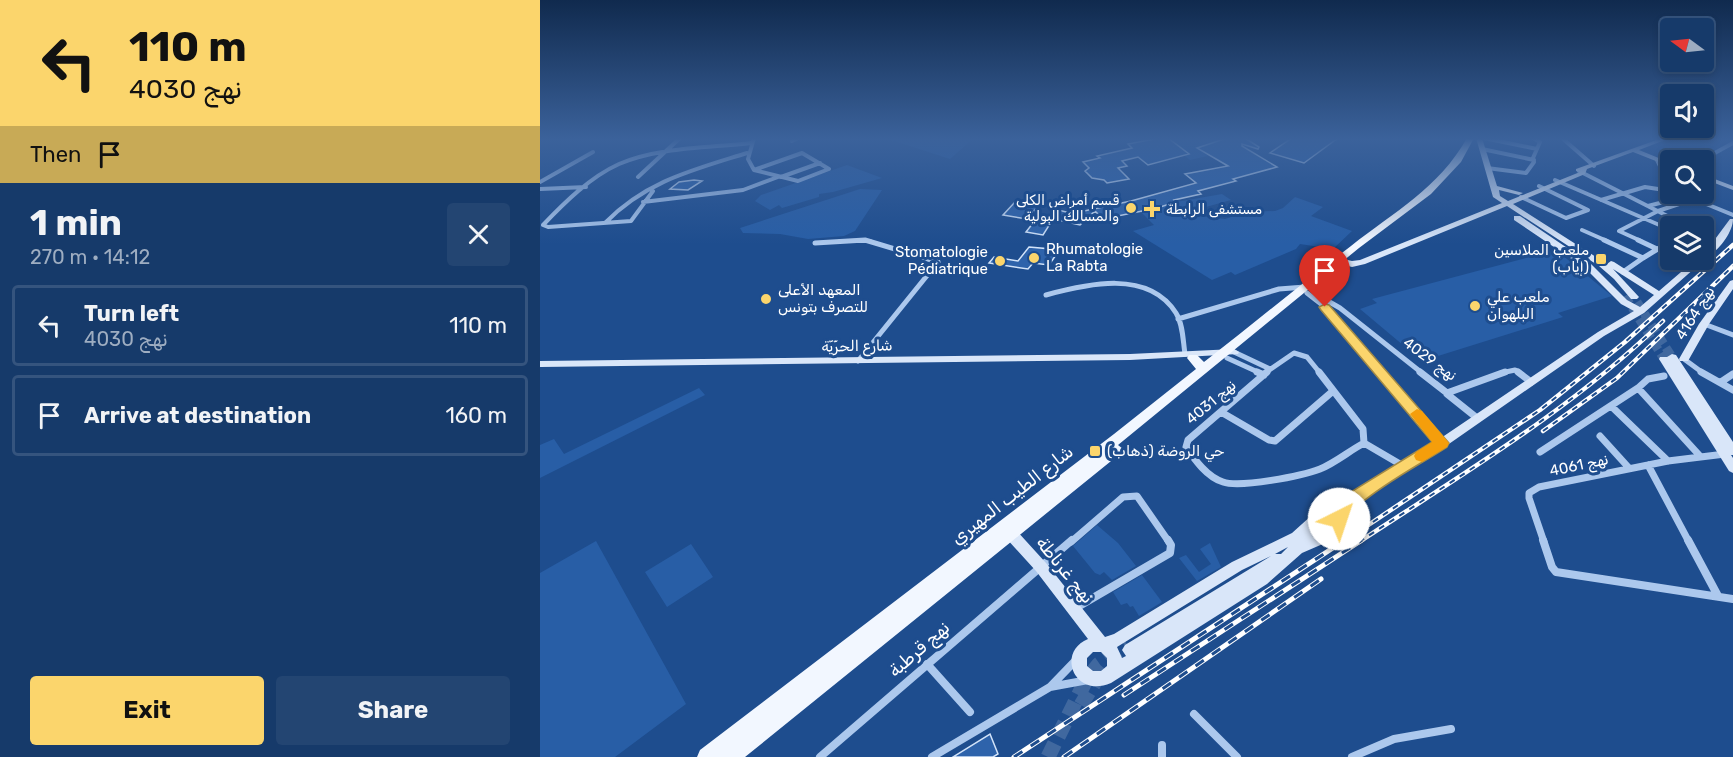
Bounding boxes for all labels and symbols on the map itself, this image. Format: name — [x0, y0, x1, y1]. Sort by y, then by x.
north arrow — [1660, 18, 1714, 72]
place label: قسم أمراض الكلى والمسالك البولية — [1016, 192, 1119, 225]
marker: مستشفى الرابطة — [1143, 200, 1161, 218]
marker: قسم أمراض الكلى والمسالك البولية — [1124, 201, 1138, 215]
place label: مستشفى الرابطة — [1166, 201, 1262, 218]
place label: Rhumatologie La Rabta — [1046, 240, 1143, 275]
place label: ملعب الملاسين (إياب) — [1494, 241, 1589, 276]
place label: Stomatologie Pédiatrique — [895, 243, 988, 278]
pin — [1299, 245, 1350, 307]
marker: Rhumatologie La Rabta — [1027, 251, 1041, 265]
marker: ملعب الملاسين (إياب) — [1594, 252, 1608, 266]
marker: Stomatologie Pédiatrique — [993, 254, 1007, 268]
place label: المعهد الأعلى للتصرف بتونس — [778, 281, 868, 316]
street label: نهج 4164 — [1672, 283, 1720, 344]
place label: ملعب علي البلهوان — [1487, 288, 1550, 323]
marker: المعهد الأعلى للتصرف بتونس — [759, 292, 773, 306]
marker: ملعب علي البلهوان — [1468, 299, 1482, 313]
street label: نهج 4029 — [1398, 333, 1460, 386]
street label: شارع الحرّيّة — [821, 336, 893, 358]
street label: نهج 4031 — [1182, 376, 1241, 430]
street label: شارع الطيب المهيري — [947, 440, 1078, 550]
place label: حي الروضة (ذهاب) — [1107, 442, 1225, 463]
marker: حي الروضة (ذهاب) — [1088, 444, 1102, 458]
street label: نهج 4061 — [1548, 450, 1611, 482]
position arrow — [1307, 487, 1371, 551]
street label: نهج غرناطة — [1031, 532, 1099, 609]
street label: نهج قرطبة — [884, 616, 955, 682]

